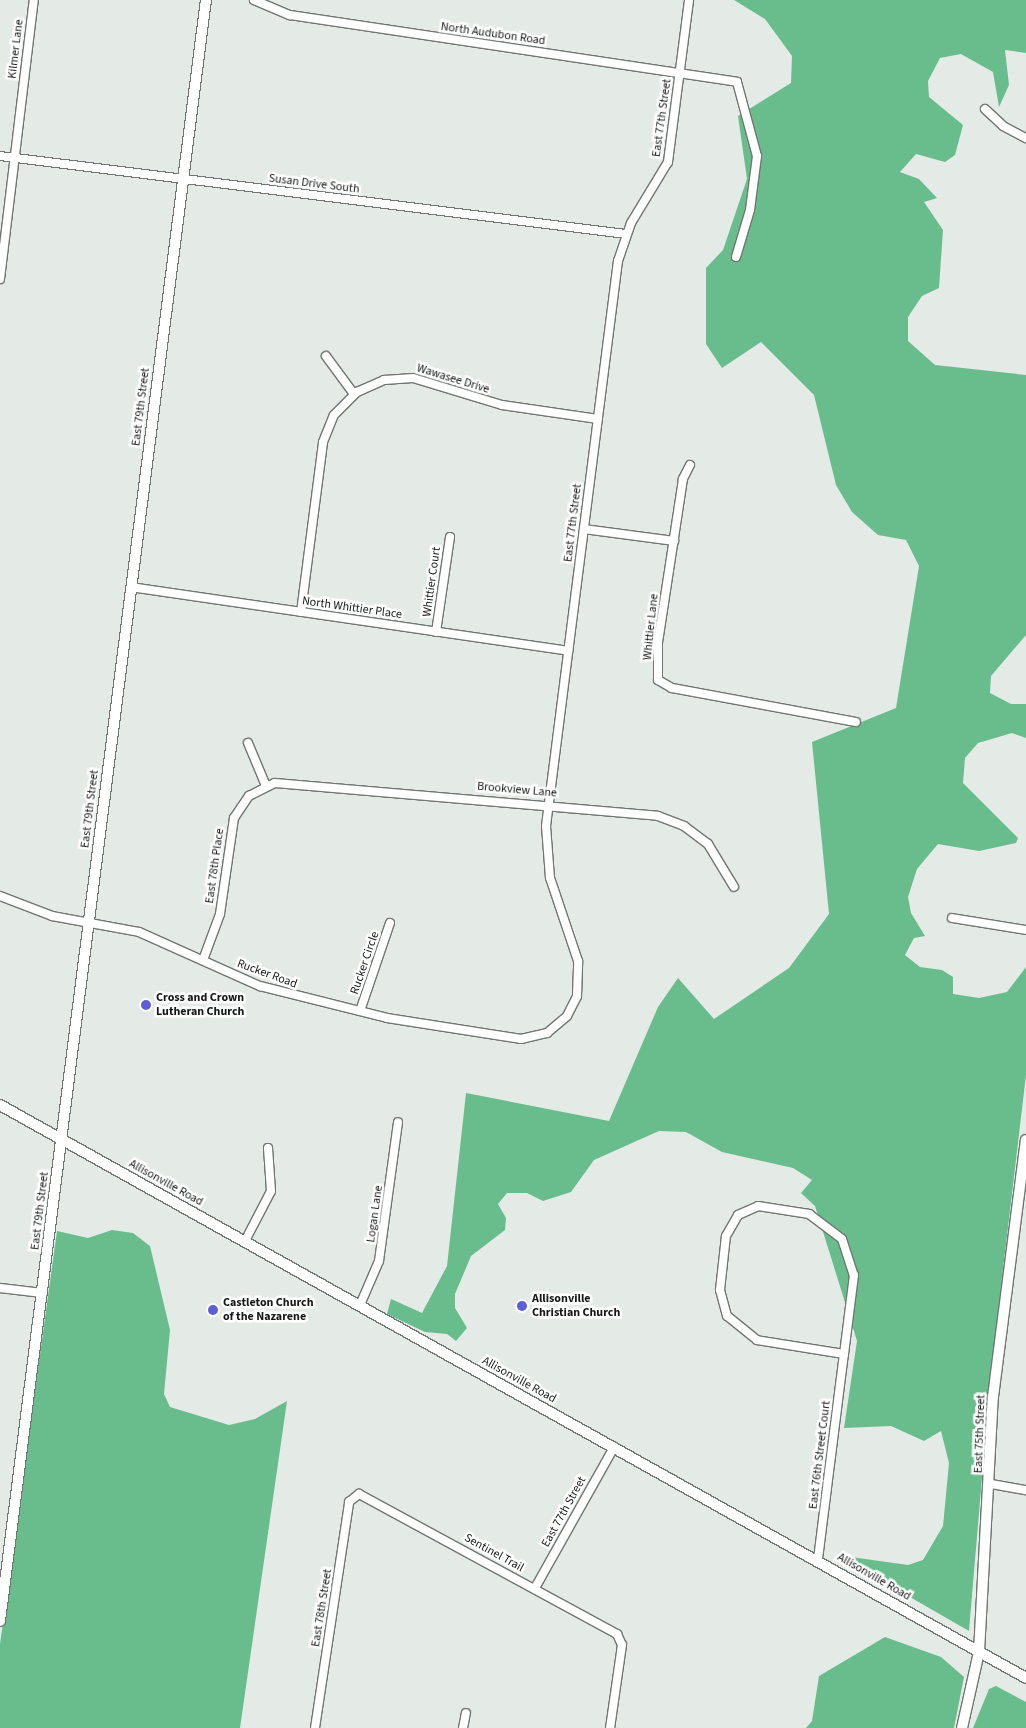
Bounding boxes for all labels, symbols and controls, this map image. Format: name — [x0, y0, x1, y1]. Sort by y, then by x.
street label: Kilmer Lane — [5, 18, 27, 80]
street label: North Audubon Road — [440, 20, 546, 48]
street label: East 77th Street — [649, 78, 675, 158]
street label: Susan Drive South — [268, 171, 360, 197]
street label: Wawasee Drive — [415, 361, 491, 397]
street label: East 79th Street — [129, 367, 153, 447]
street label: East 77th Street — [561, 483, 585, 563]
street label: Whittier Court — [420, 546, 444, 618]
street label: Whittier Lane — [640, 593, 662, 661]
street label: North Whittier Place — [301, 594, 403, 622]
street label: East 79th Street — [78, 769, 102, 849]
street label: Brookview Lane — [477, 779, 557, 801]
street label: East 78th Place — [203, 828, 227, 904]
street label: Rucker Circle — [348, 930, 382, 996]
street label: Rucker Road — [235, 956, 299, 992]
place label: Cross and Crown Lutheran Church — [156, 991, 244, 1019]
marker: Cross and Crown Lutheran Church — [140, 999, 152, 1011]
street label: Allisonville Road — [126, 1157, 206, 1209]
street label: East 79th Street — [28, 1171, 52, 1251]
street label: Logan Lane — [364, 1185, 386, 1243]
place label: Allisonville Christian Church — [532, 1292, 620, 1320]
place label: Castleton Church of the Nazarene — [223, 1296, 314, 1324]
marker: Allisonville Christian Church — [516, 1300, 528, 1312]
marker: Castleton Church of the Nazarene — [207, 1304, 219, 1316]
street label: Allisonville Road — [479, 1354, 559, 1406]
street label: East 75th Street — [971, 1394, 989, 1474]
street label: East 76th Street Court — [806, 1400, 834, 1510]
street label: East 77th Street — [539, 1474, 589, 1550]
street label: Sentinel Trail — [462, 1531, 526, 1575]
street label: Allisonville Road — [835, 1550, 913, 1604]
street label: East 78th Street — [309, 1568, 335, 1648]

